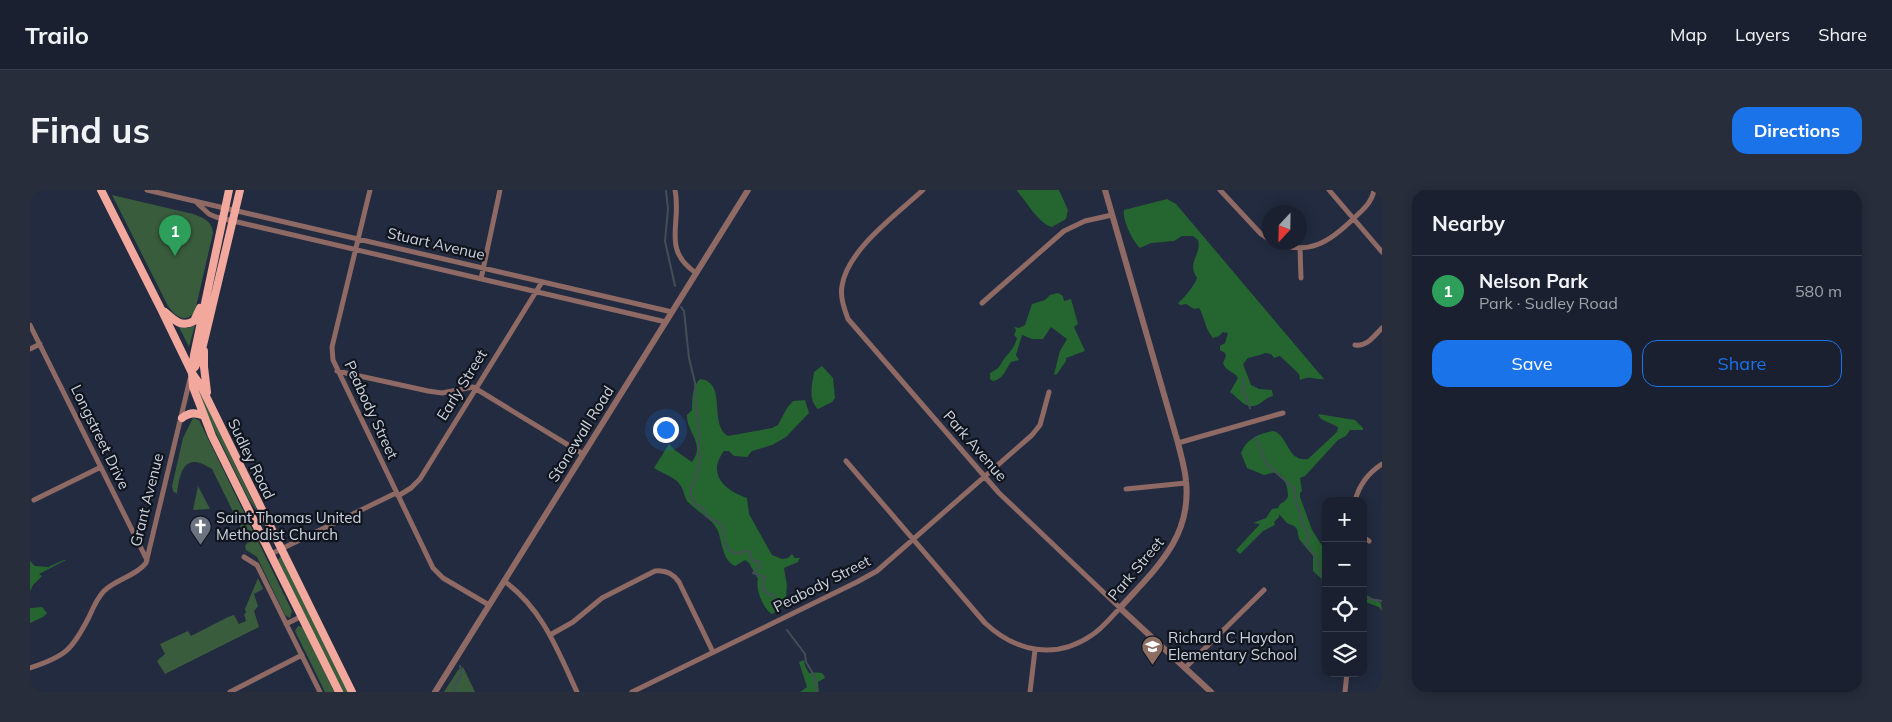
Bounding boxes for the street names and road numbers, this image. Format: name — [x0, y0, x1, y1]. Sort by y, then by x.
street label: Stuart Avenue — [386, 223, 487, 264]
street label: Early Street — [432, 346, 491, 424]
street label: Peabody Street — [340, 357, 403, 462]
street label: Longstreet Drive — [67, 381, 134, 492]
street label: Stonewall Road — [543, 382, 618, 485]
street label: Park Avenue — [939, 406, 1011, 485]
street label: Sudley Road — [224, 415, 279, 502]
street label: Grant Avenue — [126, 451, 167, 549]
street label: Park Street — [1104, 533, 1168, 604]
street label: Peabody Street — [770, 551, 874, 616]

